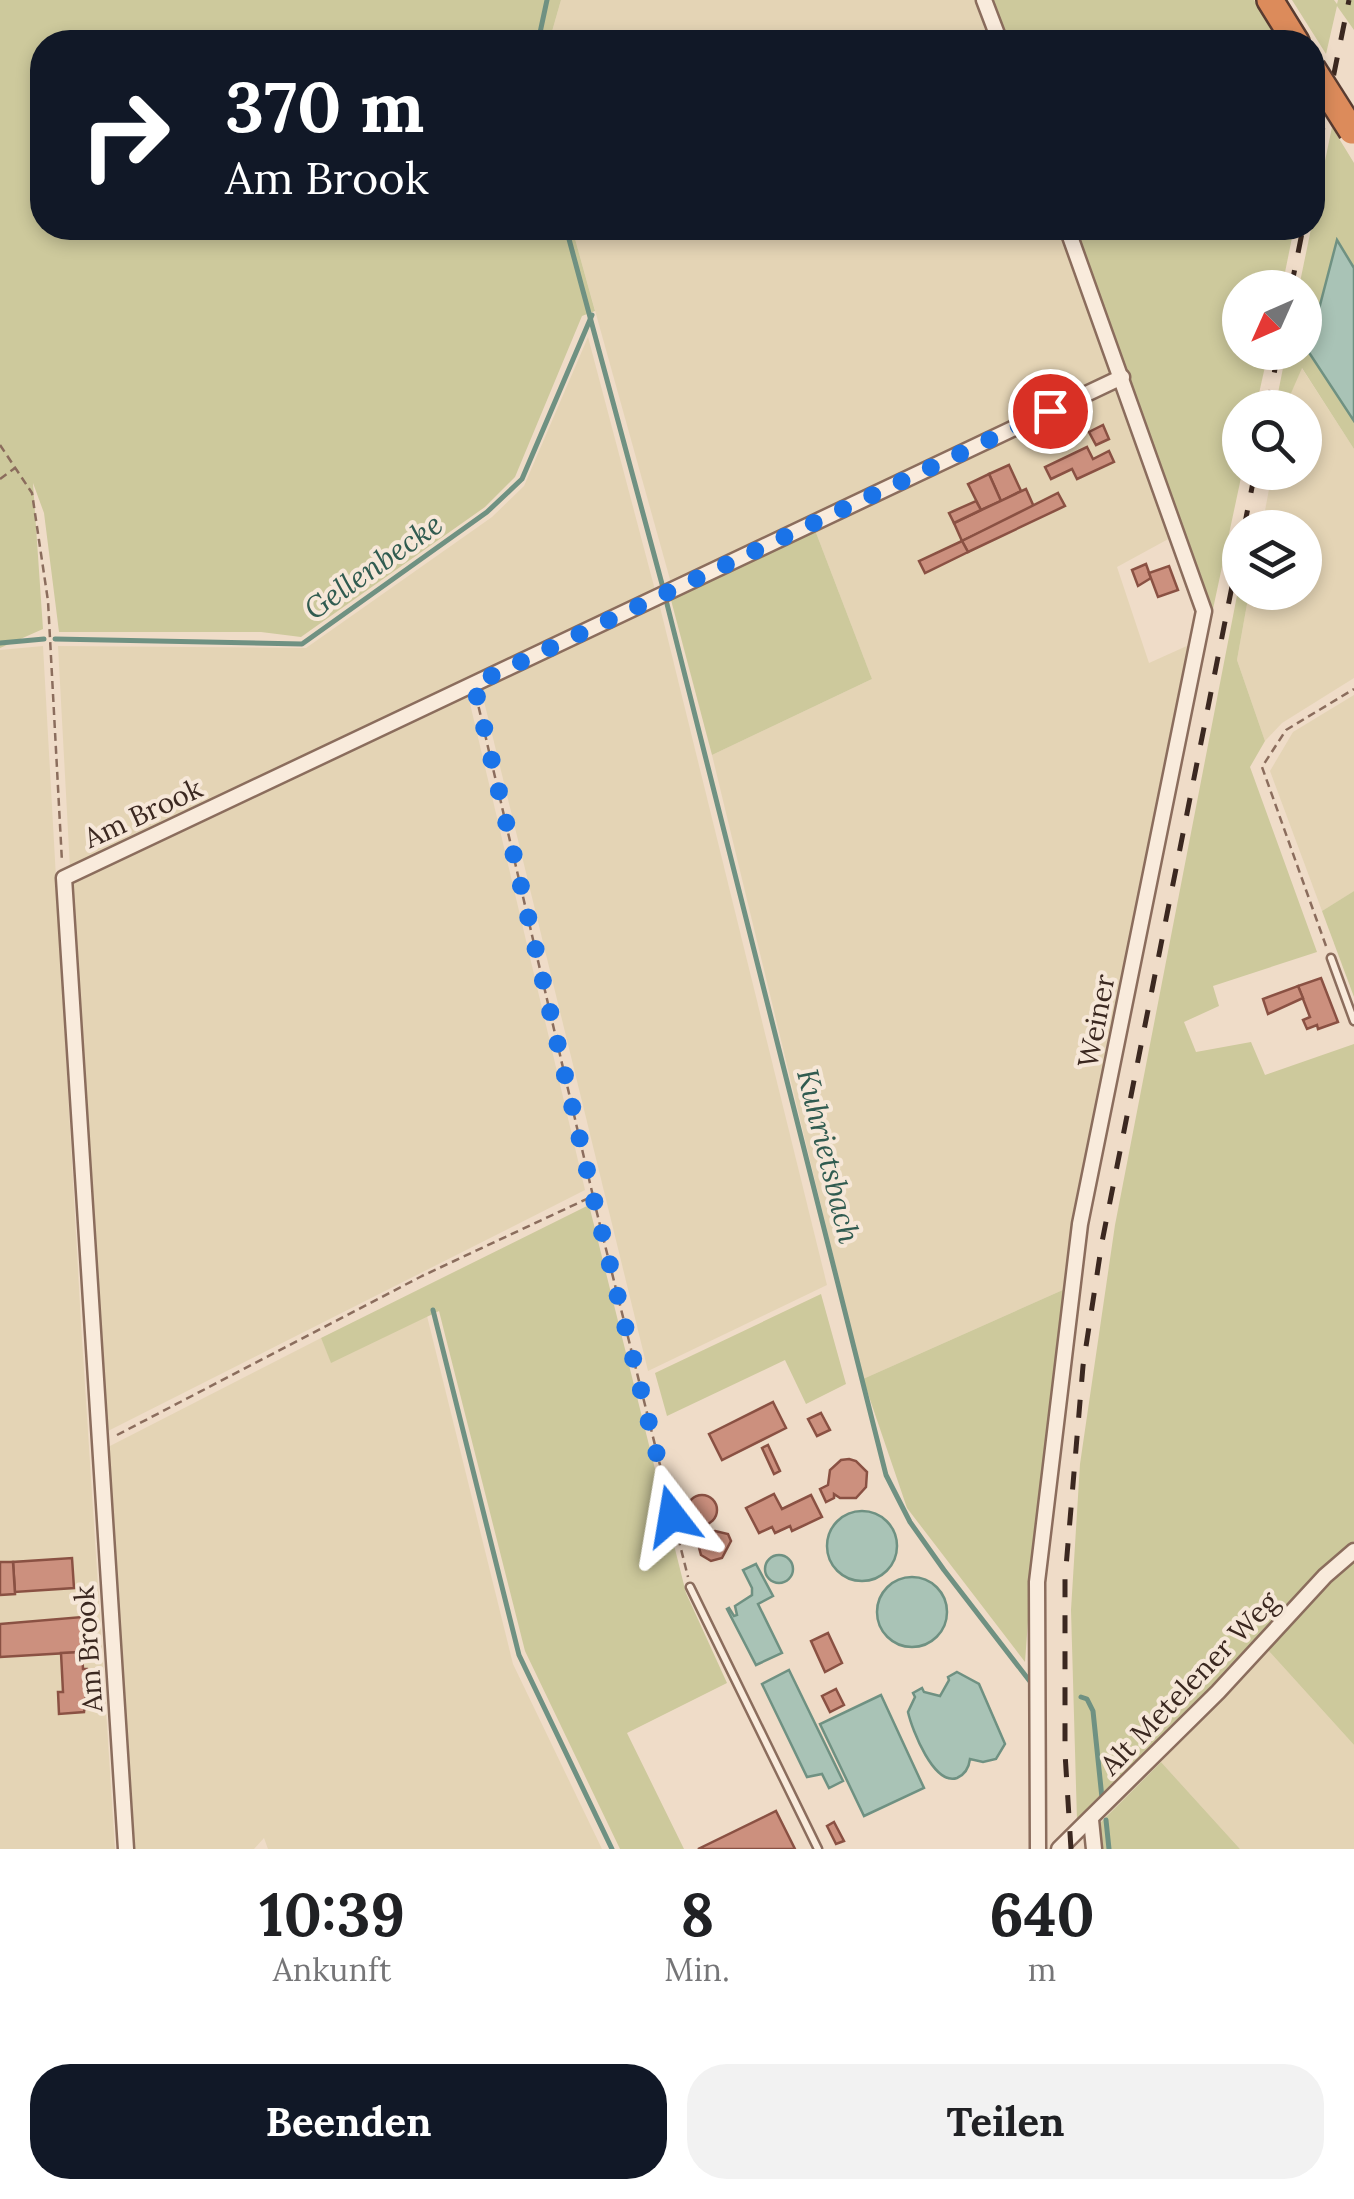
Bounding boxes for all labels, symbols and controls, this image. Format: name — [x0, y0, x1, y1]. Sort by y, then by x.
text: 370 m — [225, 62, 424, 151]
icon: right — [60, 70, 190, 200]
text: Am Brook — [225, 149, 429, 206]
north arrow — [1222, 270, 1322, 370]
map controls — [1222, 270, 1322, 610]
pin — [1008, 369, 1093, 454]
icon: arrive — [1023, 384, 1078, 439]
button: search — [1222, 390, 1322, 490]
water label: Gellenbecke — [296, 504, 450, 628]
button: layers — [1222, 510, 1322, 610]
street label: Am Brook — [77, 770, 208, 857]
street label: Weiner — [1069, 971, 1123, 1071]
water label: Kuhrietsbach — [789, 1065, 869, 1247]
position arrow — [620, 1464, 724, 1568]
street label: Alt Metelener Weg — [1091, 1583, 1286, 1783]
street label: Am Brook — [66, 1584, 110, 1715]
text: 10:39 — [259, 1876, 405, 1952]
text: 8 — [680, 1876, 714, 1952]
text: 640 — [989, 1876, 1095, 1952]
text: Ankunft — [273, 1949, 392, 1990]
text: Min. — [664, 1949, 730, 1990]
text: m — [1028, 1949, 1056, 1990]
button: Beenden — [30, 2064, 667, 2179]
button: Teilen — [687, 2064, 1324, 2179]

